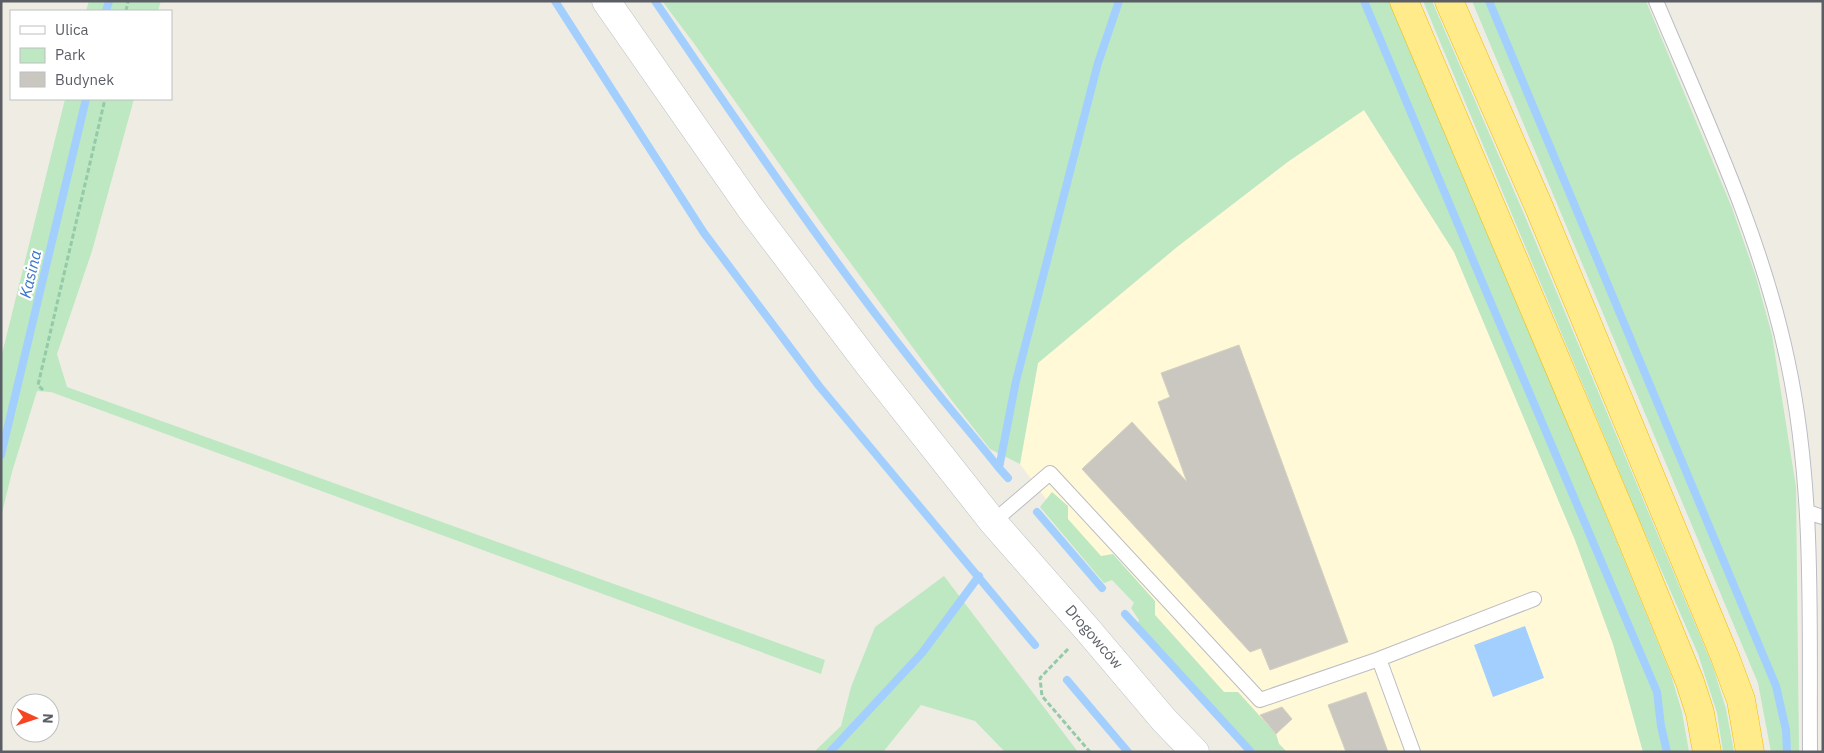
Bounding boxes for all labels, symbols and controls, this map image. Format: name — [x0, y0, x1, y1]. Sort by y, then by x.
legend — [10, 10, 172, 100]
text: Ulica — [55, 20, 89, 39]
text: Park — [55, 45, 85, 64]
text: Budynek — [55, 70, 114, 89]
water label: Kasina — [15, 248, 45, 300]
street label: Drogowców — [1061, 601, 1128, 673]
north arrow — [10, 693, 60, 743]
text: N — [39, 713, 57, 724]

